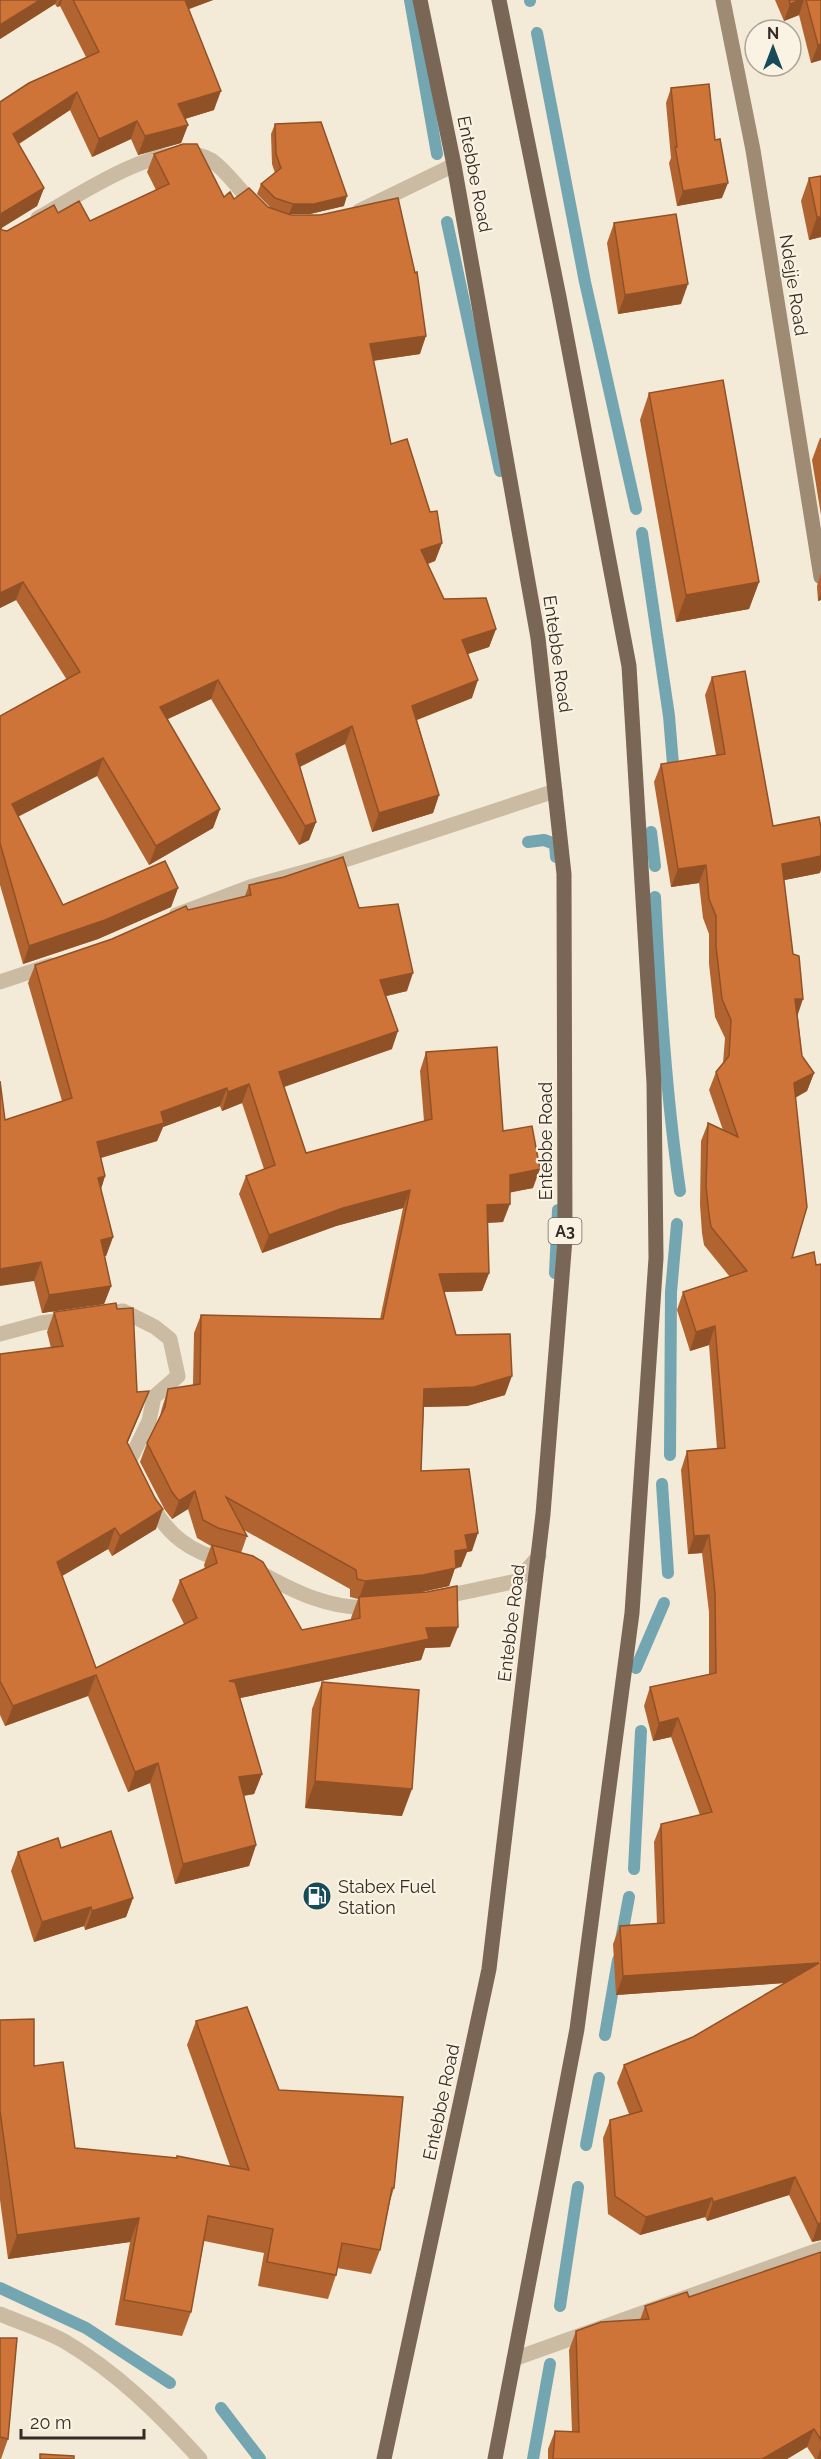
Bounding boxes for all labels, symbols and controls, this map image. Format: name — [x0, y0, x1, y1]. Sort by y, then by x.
north arrow — [743, 18, 803, 78]
text: N — [767, 24, 779, 43]
street label: Entebbe Road — [453, 114, 497, 234]
street label: Ndejje Road — [776, 233, 812, 337]
street label: Entebbe Road — [539, 594, 577, 714]
street label: Entebbe Road — [535, 1082, 556, 1200]
road number: A3 — [548, 1218, 582, 1244]
street label: Entebbe Road — [493, 1563, 529, 1683]
place label: Stabex Fuel Station — [338, 1876, 436, 1918]
fuel station icon: Stabex Fuel Station — [301, 1880, 333, 1912]
street label: Entebbe Road — [418, 2042, 464, 2162]
scale bar — [21, 2402, 144, 2440]
text: 20 m — [30, 2412, 72, 2433]

